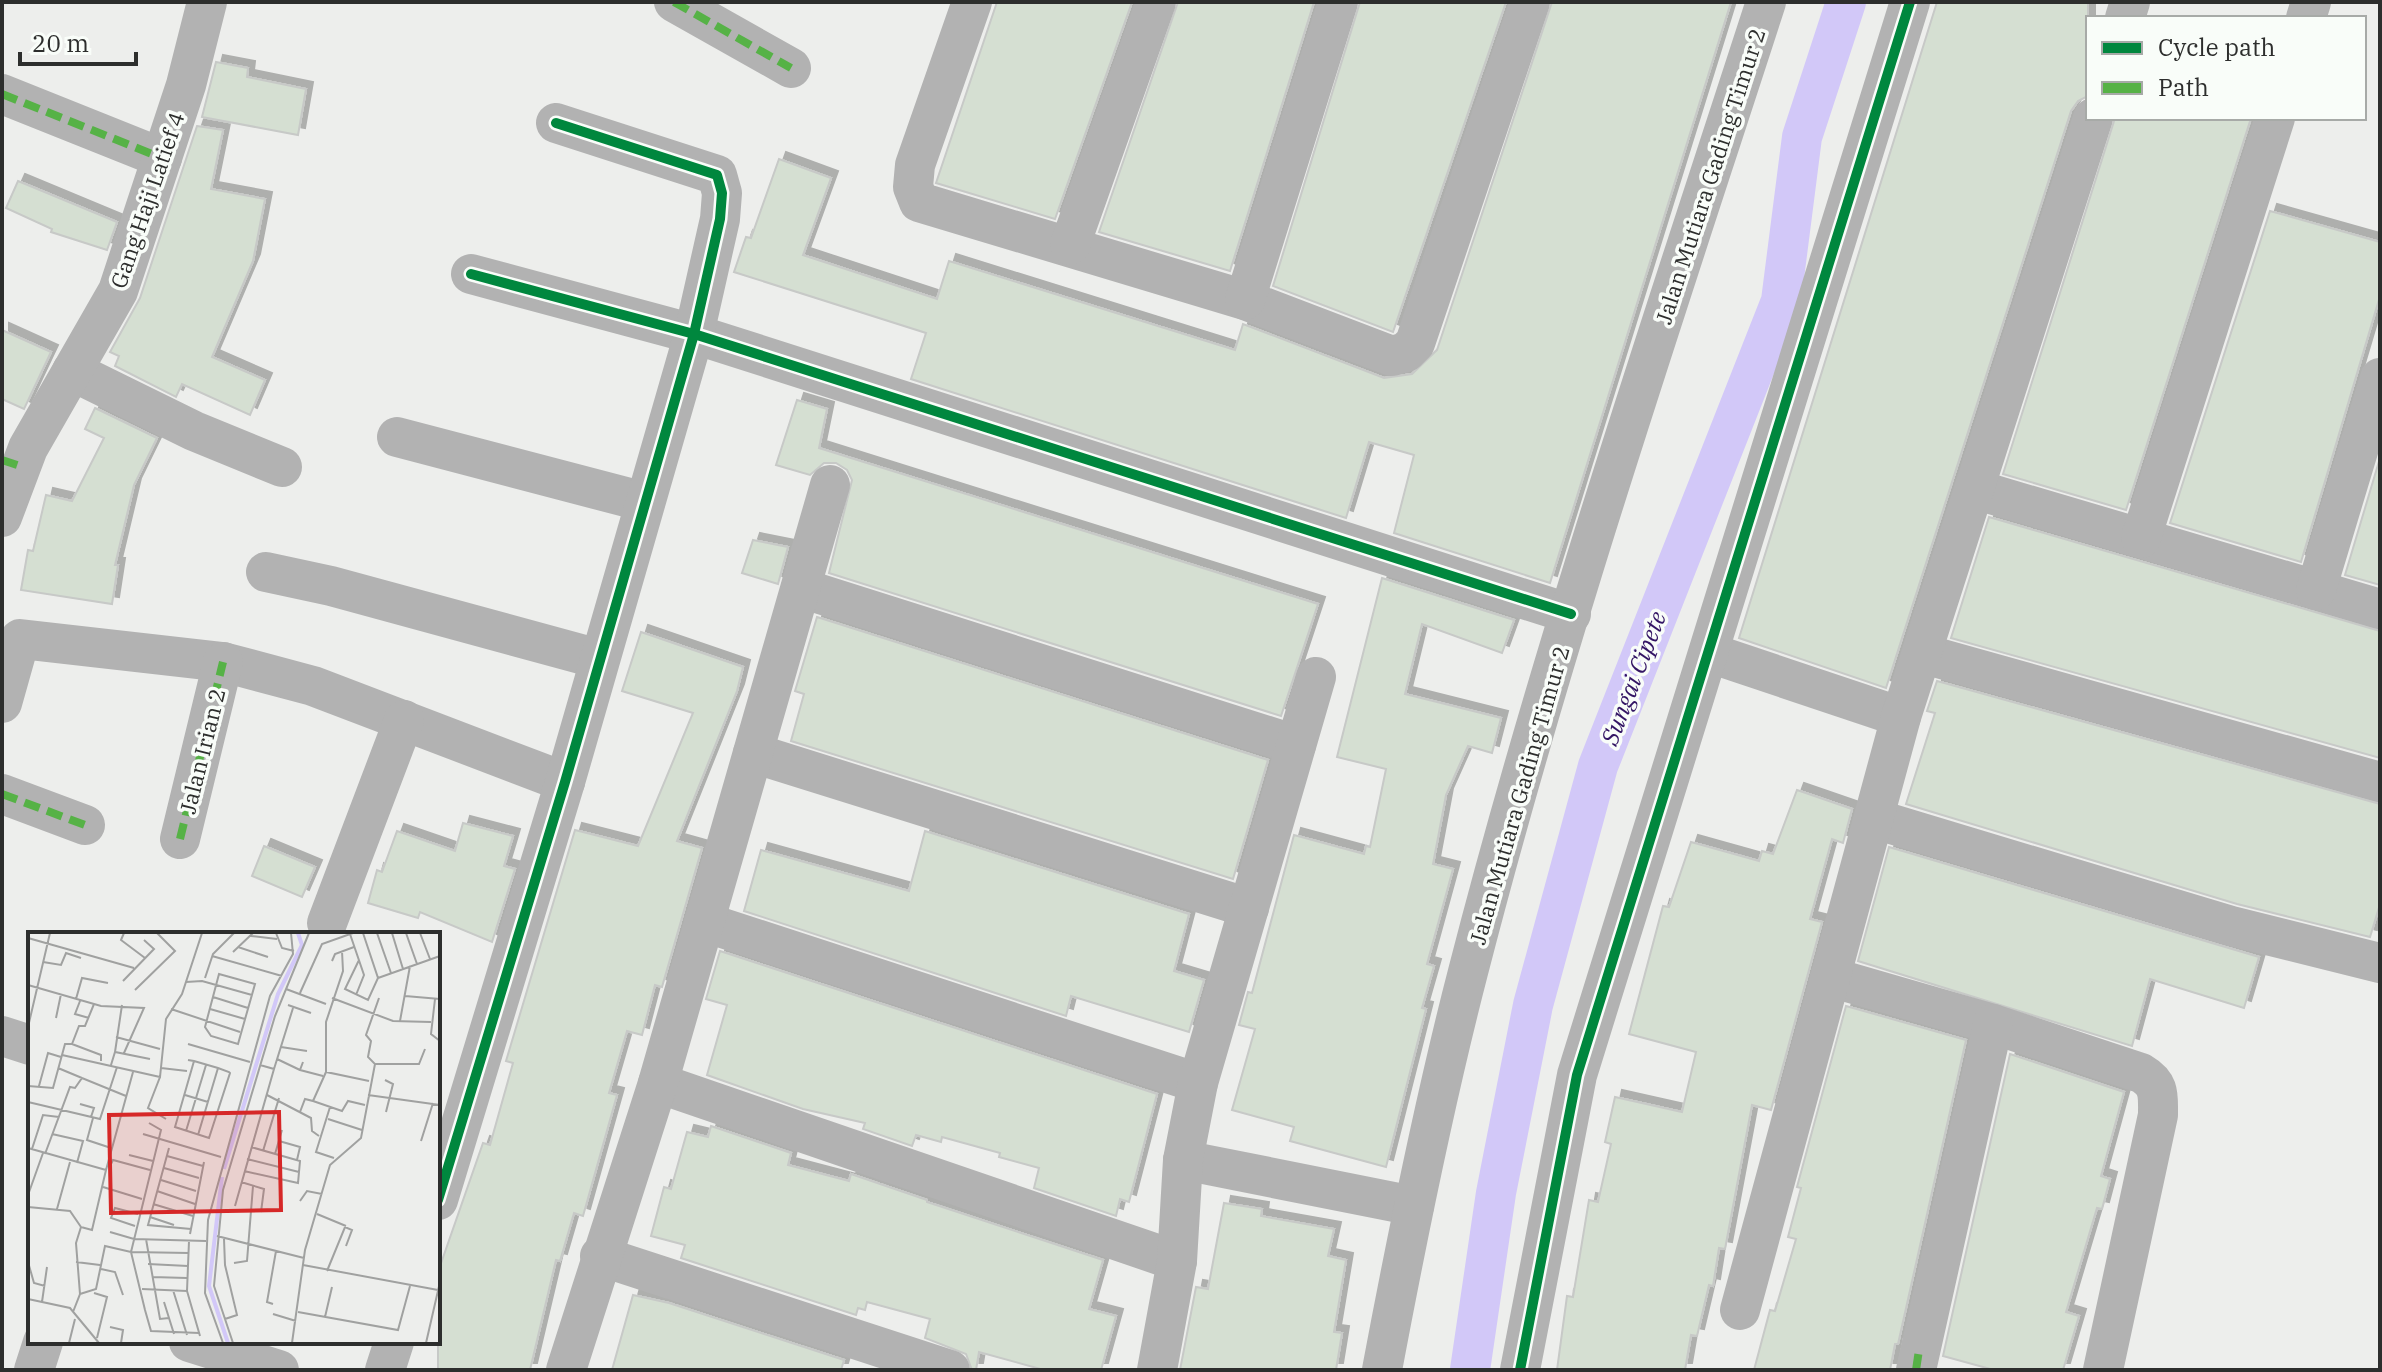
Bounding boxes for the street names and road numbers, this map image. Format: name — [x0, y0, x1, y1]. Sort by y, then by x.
street label: Jalan Mutiara Gading Timur 2 — [1648, 24, 1772, 328]
street label: Gang Haji Latief 4 — [103, 108, 191, 292]
street label: Jalan Mutiara Gading Timur 2 — [1462, 642, 1576, 948]
street label: Jalan Irian 2 — [172, 685, 232, 817]

